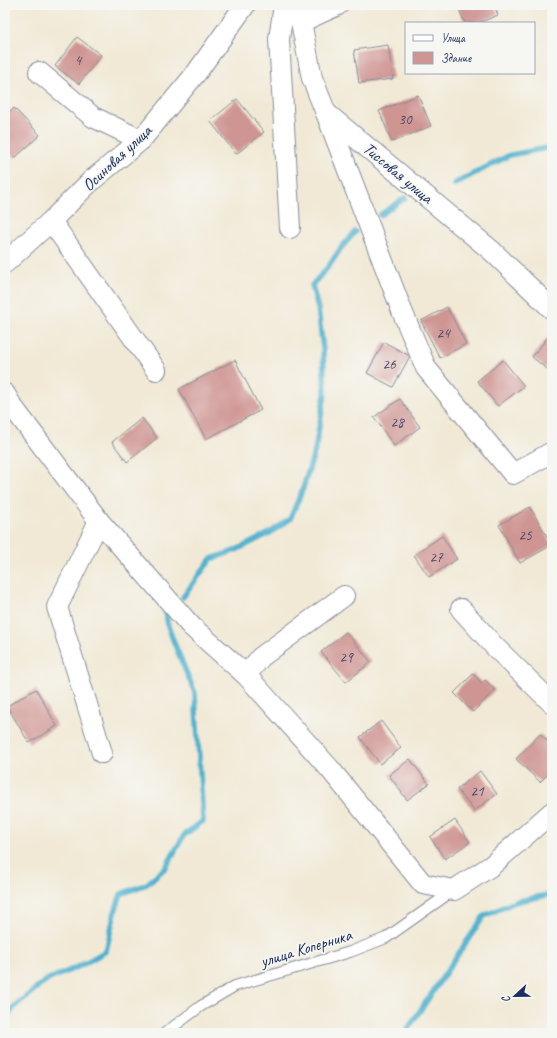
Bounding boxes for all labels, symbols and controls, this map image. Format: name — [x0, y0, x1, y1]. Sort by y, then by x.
legend — [405, 22, 535, 74]
text: Улица — [441, 30, 466, 46]
text: Здание — [441, 50, 472, 66]
house number: 4 — [75, 51, 83, 70]
house number: 30 — [398, 110, 413, 129]
street label: Осиновая улица — [78, 119, 157, 196]
street label: Тиссовая улица — [359, 138, 438, 209]
house number: 24 — [436, 324, 451, 343]
house number: 26 — [382, 355, 397, 374]
house number: 28 — [390, 413, 405, 432]
house number: 25 — [518, 526, 533, 545]
house number: 27 — [429, 548, 444, 567]
house number: 29 — [339, 648, 354, 667]
house number: 21 — [470, 782, 485, 801]
street label: улица Коперника — [257, 924, 356, 972]
north arrow — [495, 976, 535, 1016]
text: С — [498, 993, 513, 1005]

